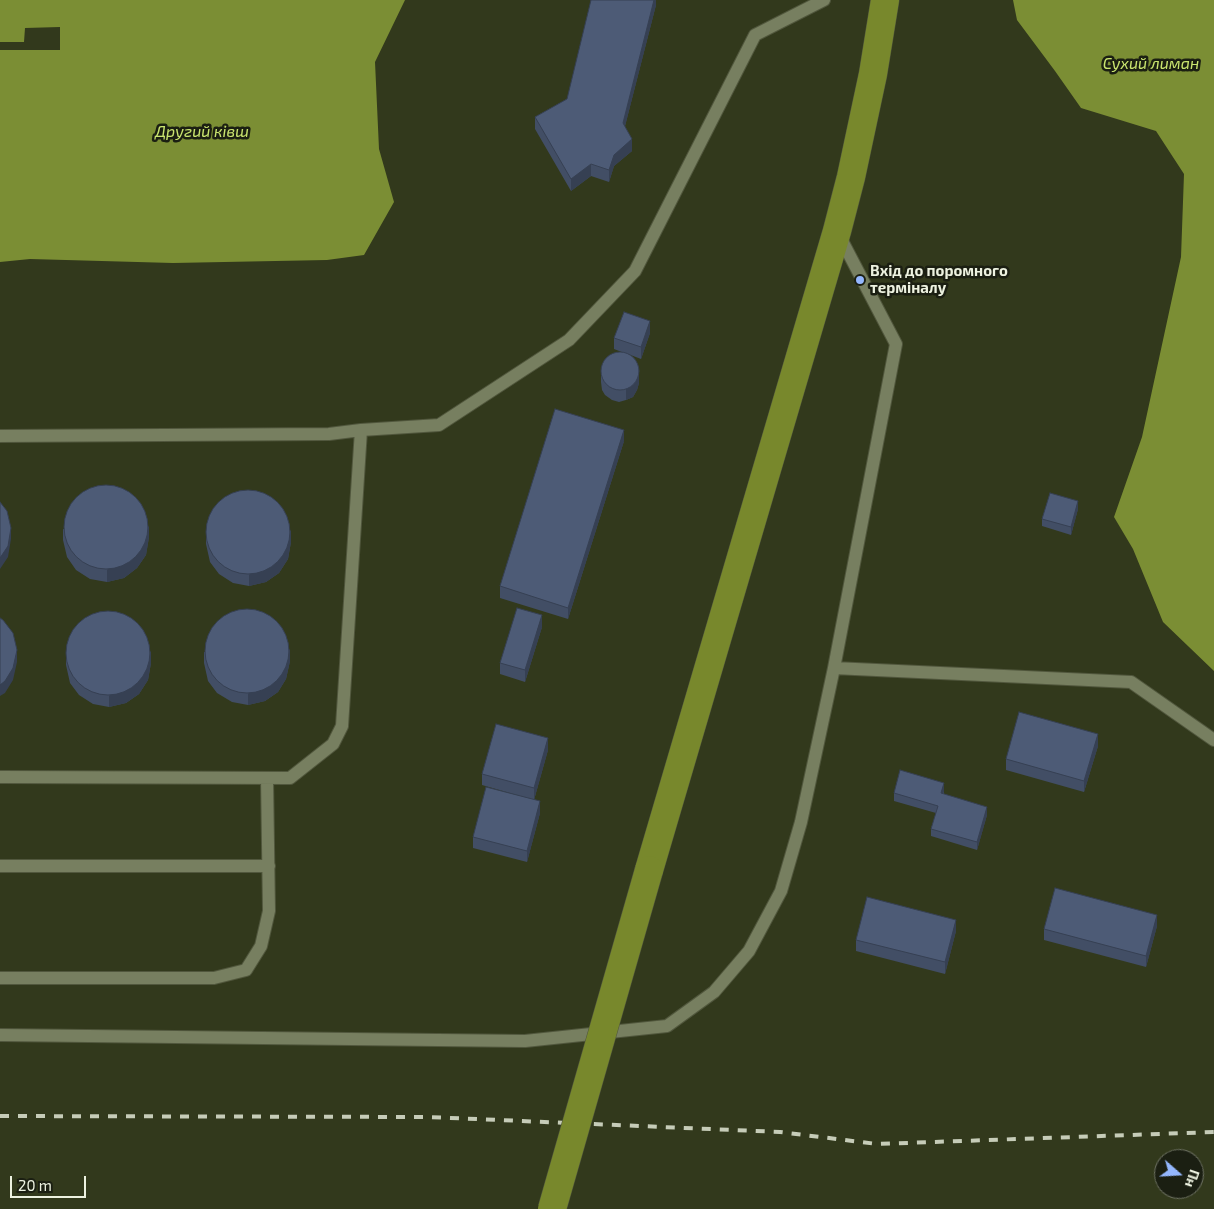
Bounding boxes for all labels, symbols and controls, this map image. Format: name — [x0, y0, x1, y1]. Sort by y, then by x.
water label: Сухий лиман — [1103, 54, 1199, 74]
water label: Другий ківш — [155, 122, 249, 142]
place label: Вхід до поромного терміналу — [870, 262, 1008, 297]
marker: Вхід до поромного терміналу — [854, 274, 866, 286]
north arrow — [1154, 1149, 1204, 1199]
scale bar — [12, 1166, 89, 1198]
text: Пн — [1182, 1167, 1204, 1190]
text: 20 m — [18, 1176, 52, 1194]

